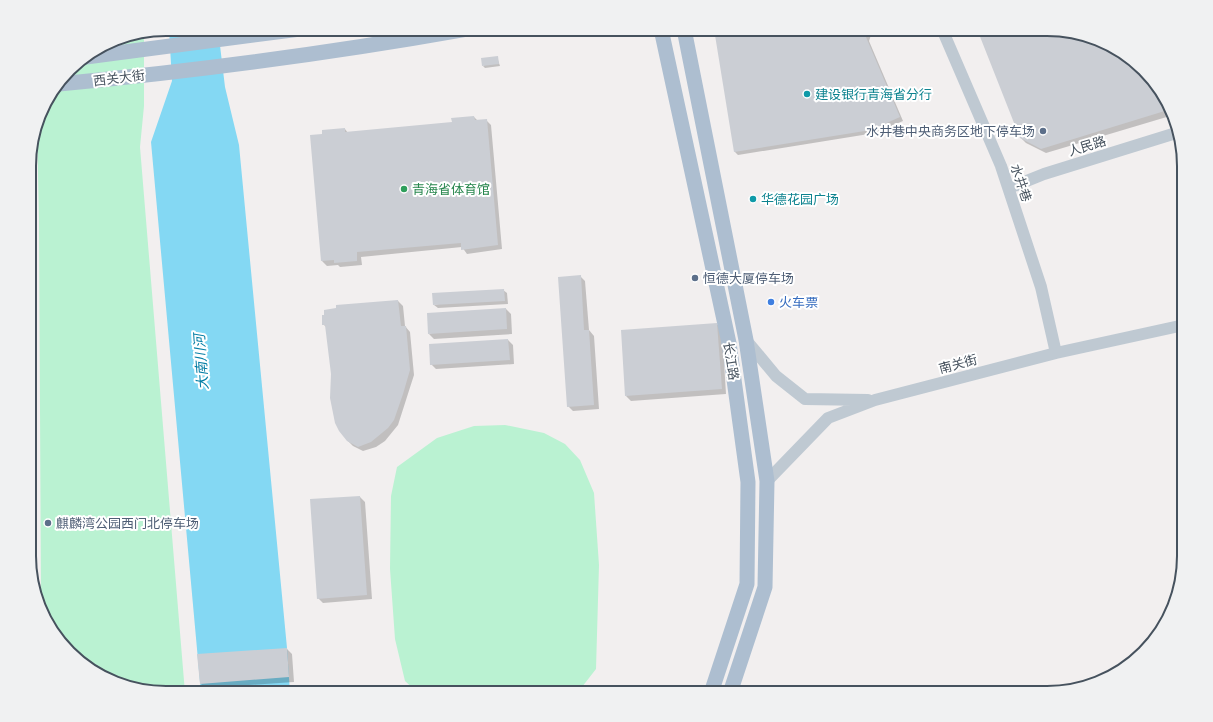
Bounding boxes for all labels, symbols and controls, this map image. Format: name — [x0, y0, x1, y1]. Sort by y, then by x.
street label: 西关大街 — [92, 66, 146, 90]
place label: 建设银行青海省分行 — [815, 86, 932, 103]
marker: 建设银行青海省分行 — [802, 89, 812, 99]
place label: 水井巷中央商务区地下停车场 — [866, 123, 1035, 140]
marker: 水井巷中央商务区地下停车场 — [1038, 126, 1048, 136]
street label: 人民路 — [1066, 132, 1108, 160]
street label: 水井巷 — [1007, 162, 1035, 204]
place label: 青海省体育馆 — [412, 181, 490, 198]
marker: 青海省体育馆 — [399, 184, 409, 194]
place label: 华德花园广场 — [761, 191, 839, 208]
marker: 华德花园广场 — [748, 194, 758, 204]
place label: 恒德大厦停车场 — [703, 270, 794, 287]
marker: 恒德大厦停车场 — [690, 273, 700, 283]
place label: 火车票 — [779, 294, 818, 311]
marker: 火车票 — [766, 297, 776, 307]
water label: 大南川河 — [190, 330, 212, 391]
street label: 长江路 — [720, 340, 742, 382]
street label: 南关街 — [937, 351, 979, 377]
place label: 麒麟湾公园西门北停车场 — [56, 515, 199, 532]
marker: 麒麟湾公园西门北停车场 — [43, 518, 53, 528]

